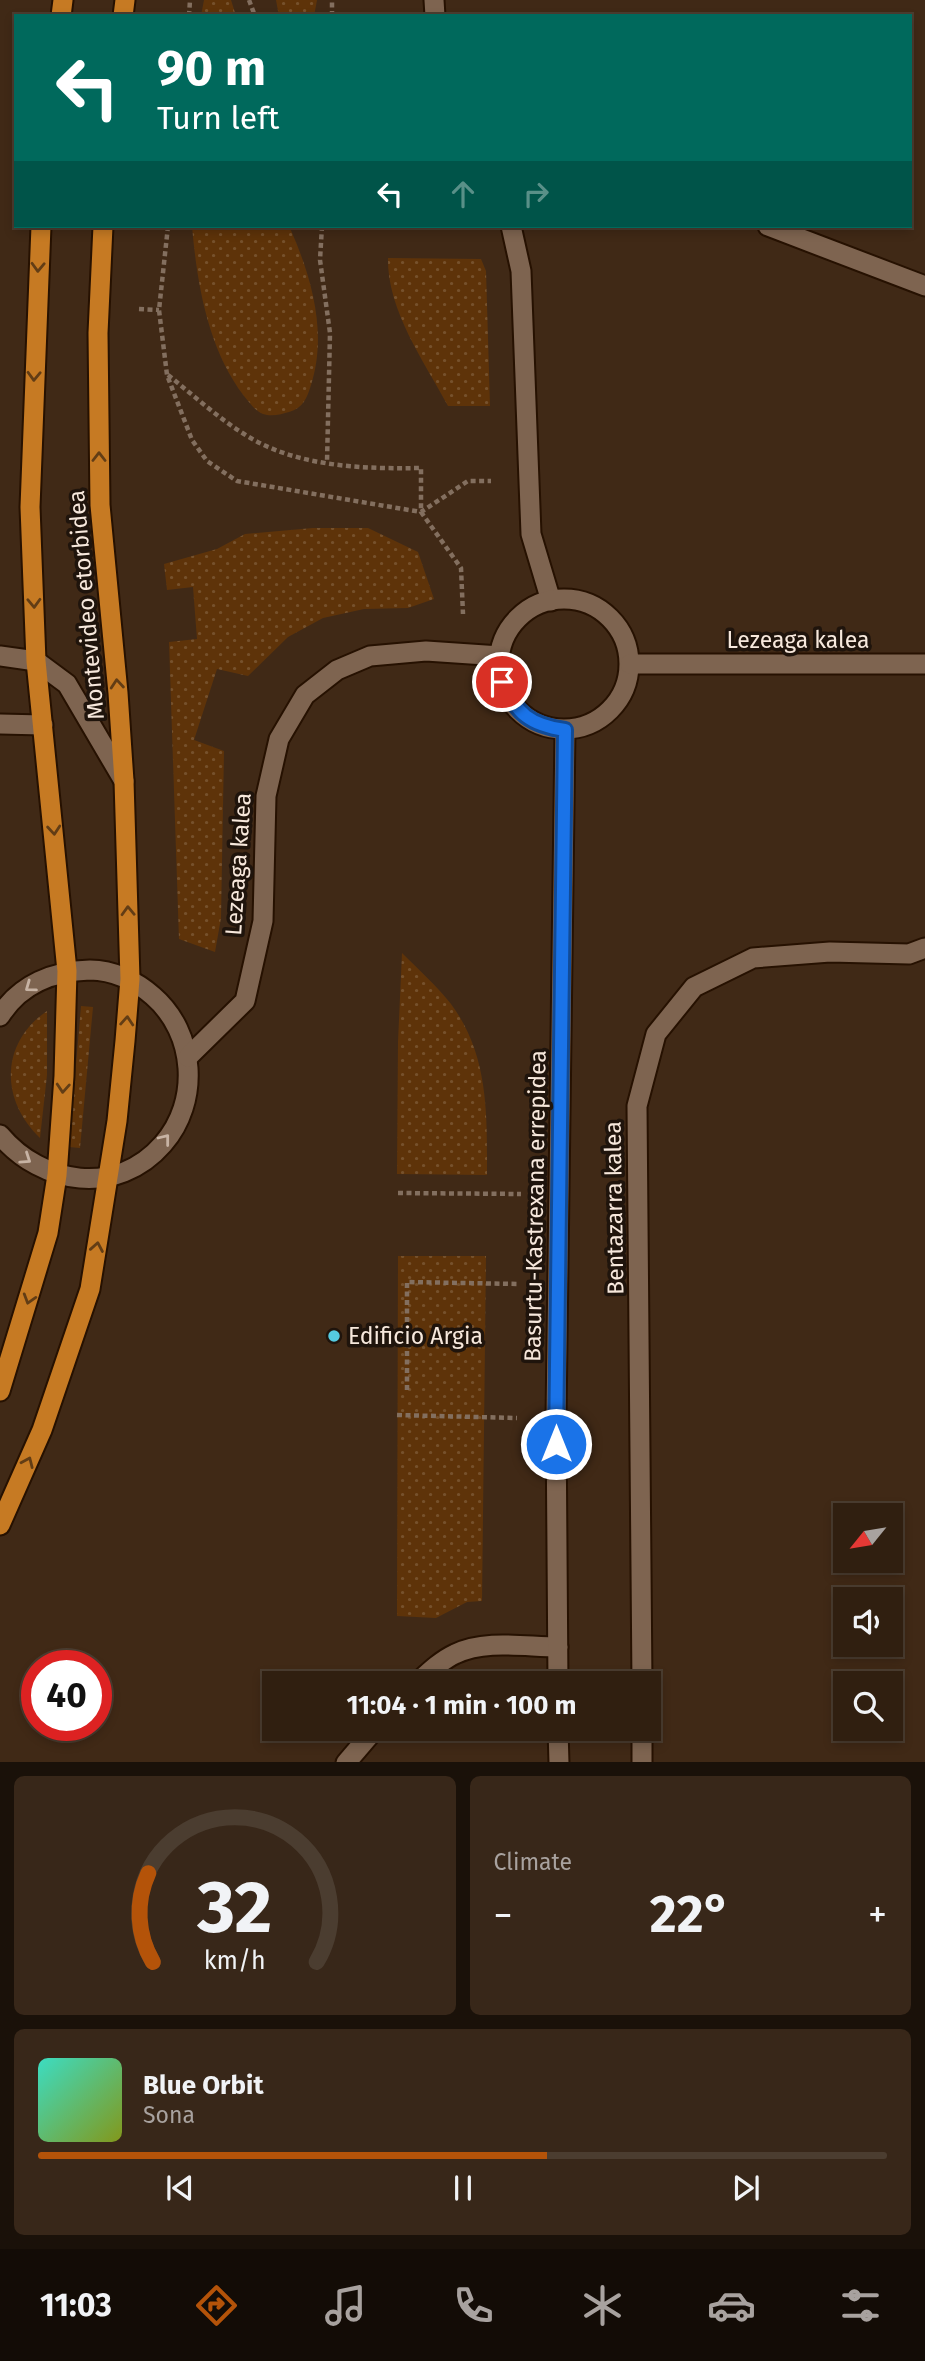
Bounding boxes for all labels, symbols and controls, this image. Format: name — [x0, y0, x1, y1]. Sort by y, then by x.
text: 90 m — [157, 39, 266, 98]
icon: left — [42, 42, 133, 133]
text: Turn left — [157, 99, 279, 137]
icon: left — [371, 175, 409, 213]
icon: ahead — [444, 175, 482, 213]
icon: right — [517, 175, 555, 213]
one-way arrow — [30, 261, 45, 272]
one-way arrow — [27, 371, 42, 382]
one-way arrow — [91, 452, 107, 462]
street label: Montevideo etorbidea — [62, 489, 110, 721]
one-way arrow — [26, 598, 41, 609]
street label: Lezeaga kalea — [726, 626, 870, 654]
pin — [472, 652, 532, 712]
icon: arrive — [483, 663, 521, 701]
one-way arrow — [110, 678, 125, 689]
street label: Lezeaga kalea — [219, 792, 257, 936]
one-way arrow — [46, 825, 61, 836]
one-way arrow — [120, 906, 135, 917]
one-way arrow — [25, 979, 37, 991]
one-way arrow — [119, 1015, 134, 1026]
street label: Basurtu-Kastrexana errepidea — [518, 1050, 552, 1362]
one-way arrow — [56, 1083, 71, 1094]
street label: Bentazarra kalea — [598, 1121, 630, 1295]
one-way arrow — [156, 1135, 169, 1147]
one-way arrow — [18, 1150, 31, 1163]
one-way arrow — [89, 1241, 104, 1253]
one-way arrow — [22, 1292, 37, 1304]
place label: Edificio Argia — [348, 1322, 483, 1350]
marker: Edificio Argia — [326, 1328, 342, 1344]
position arrow — [519, 1407, 593, 1481]
one-way arrow — [20, 1457, 34, 1470]
north arrow — [833, 1503, 903, 1573]
map controls — [833, 1503, 903, 1741]
button: sound — [833, 1587, 903, 1657]
speed limit sign: 40 — [21, 1650, 112, 1741]
button: search — [833, 1671, 903, 1741]
text: 11:04 · 1 min · 100 m — [346, 1690, 577, 1721]
text: Climate — [494, 1848, 572, 1876]
text: 32 — [196, 1864, 272, 1951]
text: 22° — [650, 1883, 731, 1946]
text: − — [494, 1892, 513, 1938]
text: + — [868, 1892, 887, 1938]
text: km/h — [204, 1945, 266, 1975]
text: Blue Orbit — [143, 2070, 263, 2101]
text: Sona — [143, 2101, 195, 2129]
icon: previous — [161, 2169, 199, 2207]
icon: pause — [444, 2169, 482, 2207]
icon: next — [727, 2169, 765, 2207]
icon: directions — [192, 2281, 241, 2330]
icon: music — [321, 2281, 370, 2330]
icon: phone — [449, 2281, 498, 2330]
icon: climate — [578, 2281, 627, 2330]
icon: car — [707, 2281, 756, 2330]
icon: filters — [836, 2281, 885, 2330]
text: 11:03 — [40, 2286, 112, 2324]

